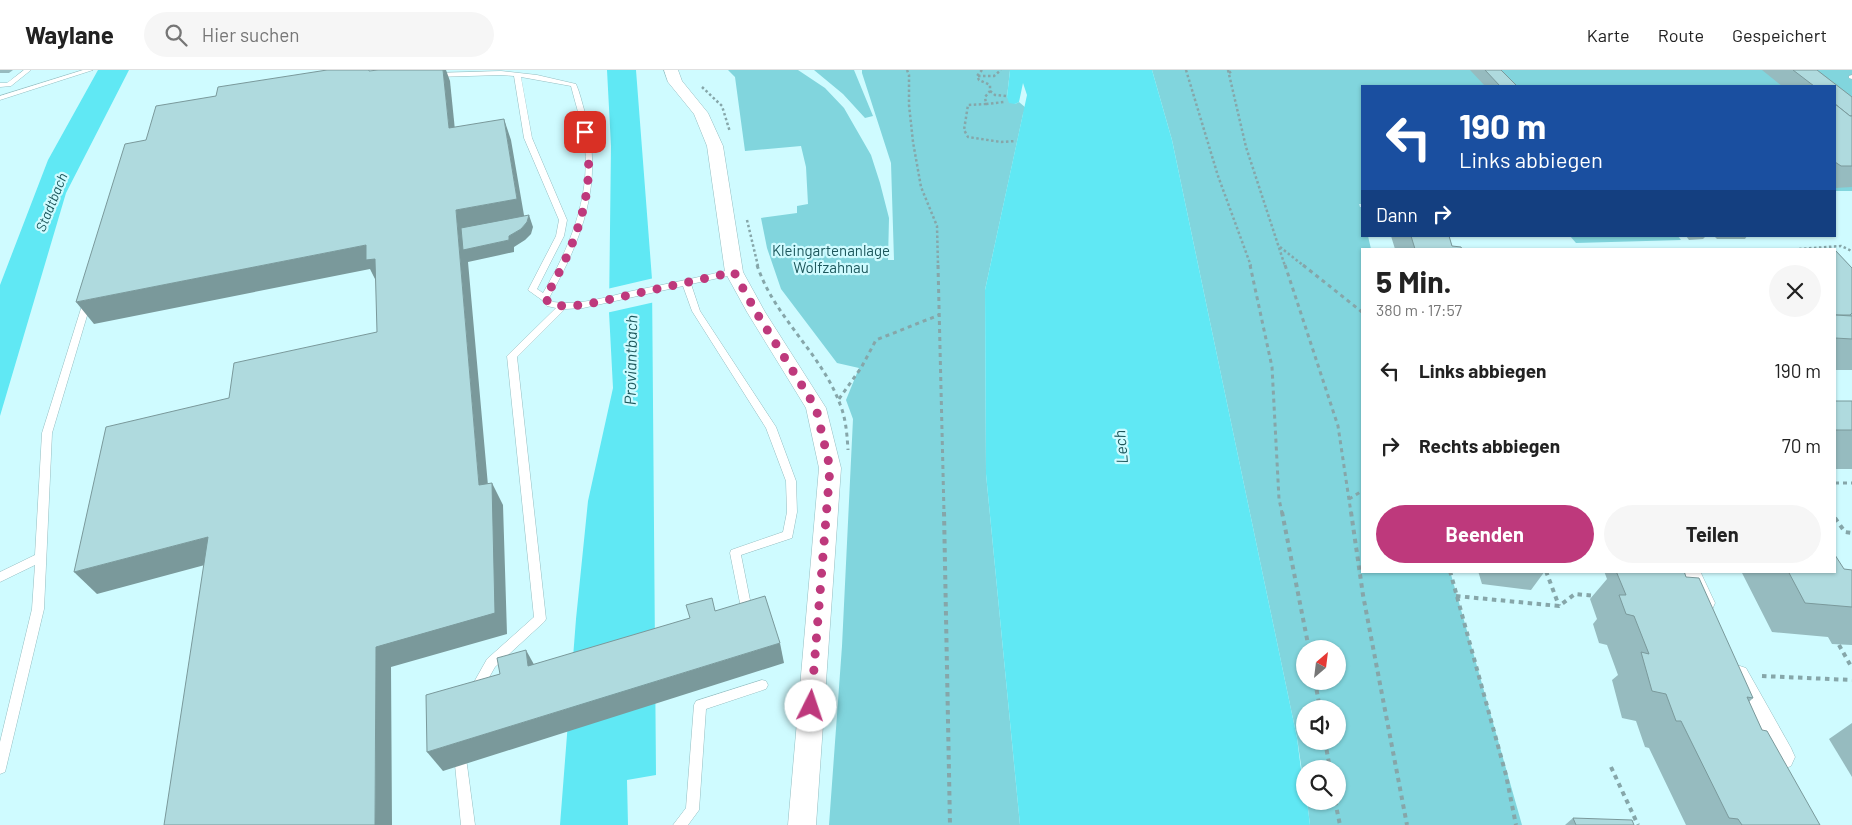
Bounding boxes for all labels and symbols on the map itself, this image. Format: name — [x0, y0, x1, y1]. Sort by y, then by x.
pin — [564, 111, 606, 153]
water label: Stadtbach — [32, 170, 70, 234]
park label: Kleingartenanlage Wolfzahnau — [772, 241, 890, 276]
water label: Proviantbach — [620, 315, 640, 405]
water label: Lech — [1109, 429, 1131, 465]
north arrow — [1296, 640, 1346, 690]
position arrow — [784, 679, 836, 731]

